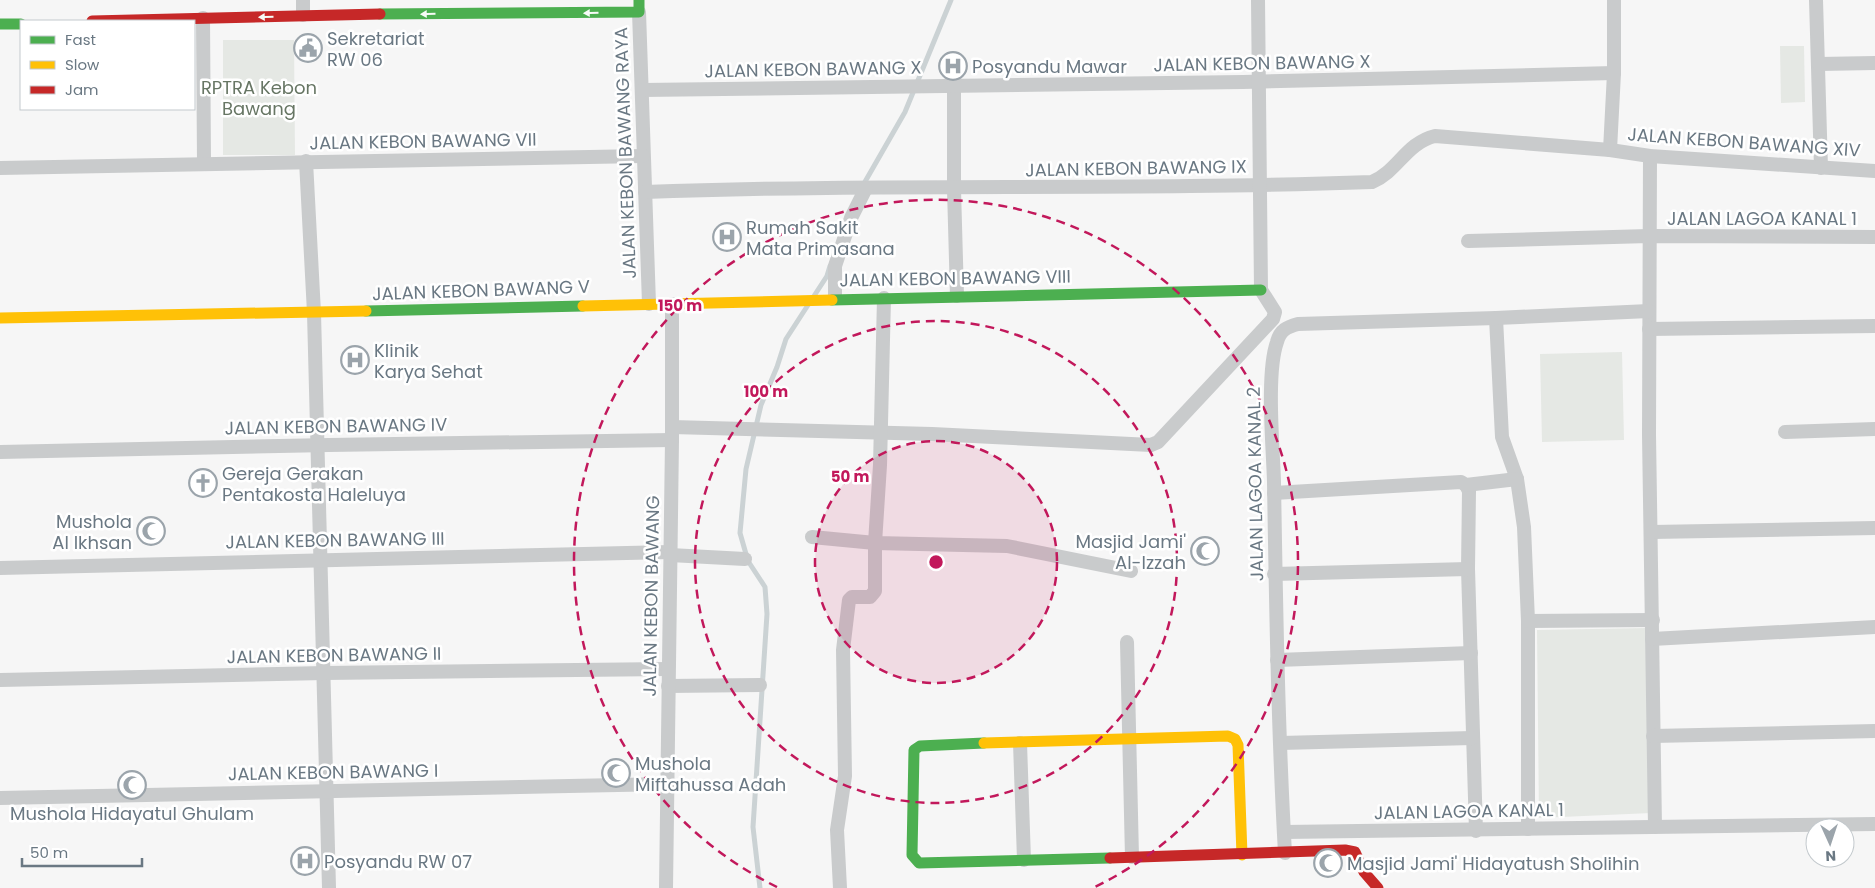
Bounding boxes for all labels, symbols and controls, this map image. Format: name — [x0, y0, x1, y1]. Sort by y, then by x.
one-way arrow — [582, 9, 598, 17]
one-way arrow — [420, 10, 436, 18]
one-way arrow — [257, 13, 273, 21]
legend — [20, 20, 195, 110]
place label: Sekretariat RW 06 — [327, 26, 424, 72]
street label: JALAN KEBON BAWANG RAYA — [608, 27, 642, 279]
text: Fast — [65, 29, 96, 50]
public building icon: Sekretariat RW 06 — [293, 33, 323, 63]
street label: JALAN KEBON BAWANG X — [1153, 49, 1371, 77]
hospital icon: Posyandu Mawar — [938, 51, 968, 81]
text: Slow — [65, 54, 100, 75]
place label: Posyandu Mawar — [972, 54, 1127, 79]
street label: JALAN KEBON BAWANG X — [704, 55, 922, 83]
park label: RPTRA Kebon Bawang — [201, 75, 317, 121]
text: Jam — [65, 79, 99, 100]
street label: JALAN KEBON BAWANG XIV — [1627, 121, 1861, 163]
street label: JALAN KEBON BAWANG VII — [309, 127, 537, 155]
street label: JALAN KEBON BAWANG IX — [1025, 154, 1247, 182]
street label: JALAN LAGOA KANAL 1 — [1667, 206, 1857, 231]
place label: Rumah Sakit Mata Primasana — [746, 215, 895, 261]
hospital icon: Rumah Sakit Mata Primasana — [712, 222, 742, 252]
street label: JALAN KEBON BAWANG VIII — [839, 263, 1071, 293]
street label: JALAN KEBON BAWANG V — [372, 274, 590, 306]
text: 150 m — [658, 295, 702, 316]
place label: Klinik Karya Sehat — [374, 338, 483, 384]
hospital icon: Klinik Karya Sehat — [340, 345, 370, 375]
text: 100 m — [744, 381, 788, 402]
street label: JALAN LAGOA KANAL 2 — [1241, 386, 1269, 582]
street label: JALAN KEBON BAWANG IV — [224, 412, 448, 440]
place label: Gereja Gerakan Pentakosta Haleluya — [222, 461, 406, 507]
text: 50 m — [831, 466, 869, 487]
church icon: Gereja Gerakan Pentakosta Haleluya — [188, 468, 218, 498]
street label: JALAN KEBON BAWANG — [637, 495, 665, 697]
place label: Mushola Al Ikhsan — [52, 509, 132, 555]
mosque icon: Mushola Al Ikhsan — [136, 516, 166, 546]
street label: JALAN KEBON BAWANG III — [225, 526, 445, 554]
place label: Masjid Jami' Al-Izzah — [1076, 529, 1186, 575]
mosque icon: Masjid Jami' Al-Izzah — [1190, 536, 1220, 566]
centre of rings — [927, 553, 945, 571]
street label: JALAN KEBON BAWANG II — [226, 641, 442, 669]
place label: Mushola Miftahussa Adah — [635, 751, 786, 797]
street label: JALAN KEBON BAWANG I — [228, 758, 438, 786]
mosque icon: Mushola Miftahussa Adah — [601, 758, 631, 788]
mosque icon: Mushola Hidayatul Ghulam — [117, 770, 147, 800]
street label: JALAN LAGOA KANAL 1 — [1374, 797, 1564, 825]
place label: Mushola Hidayatul Ghulam — [10, 801, 254, 826]
north arrow — [1805, 818, 1855, 868]
scale bar — [22, 836, 142, 868]
text: 50 m — [30, 842, 68, 863]
hospital icon: Posyandu RW 07 — [290, 846, 320, 876]
text: N — [1825, 846, 1836, 866]
mosque icon: Masjid Jami' Hidayatush Sholihin — [1313, 848, 1343, 878]
place label: Posyandu RW 07 — [324, 849, 472, 874]
place label: Masjid Jami' Hidayatush Sholihin — [1347, 851, 1640, 876]

